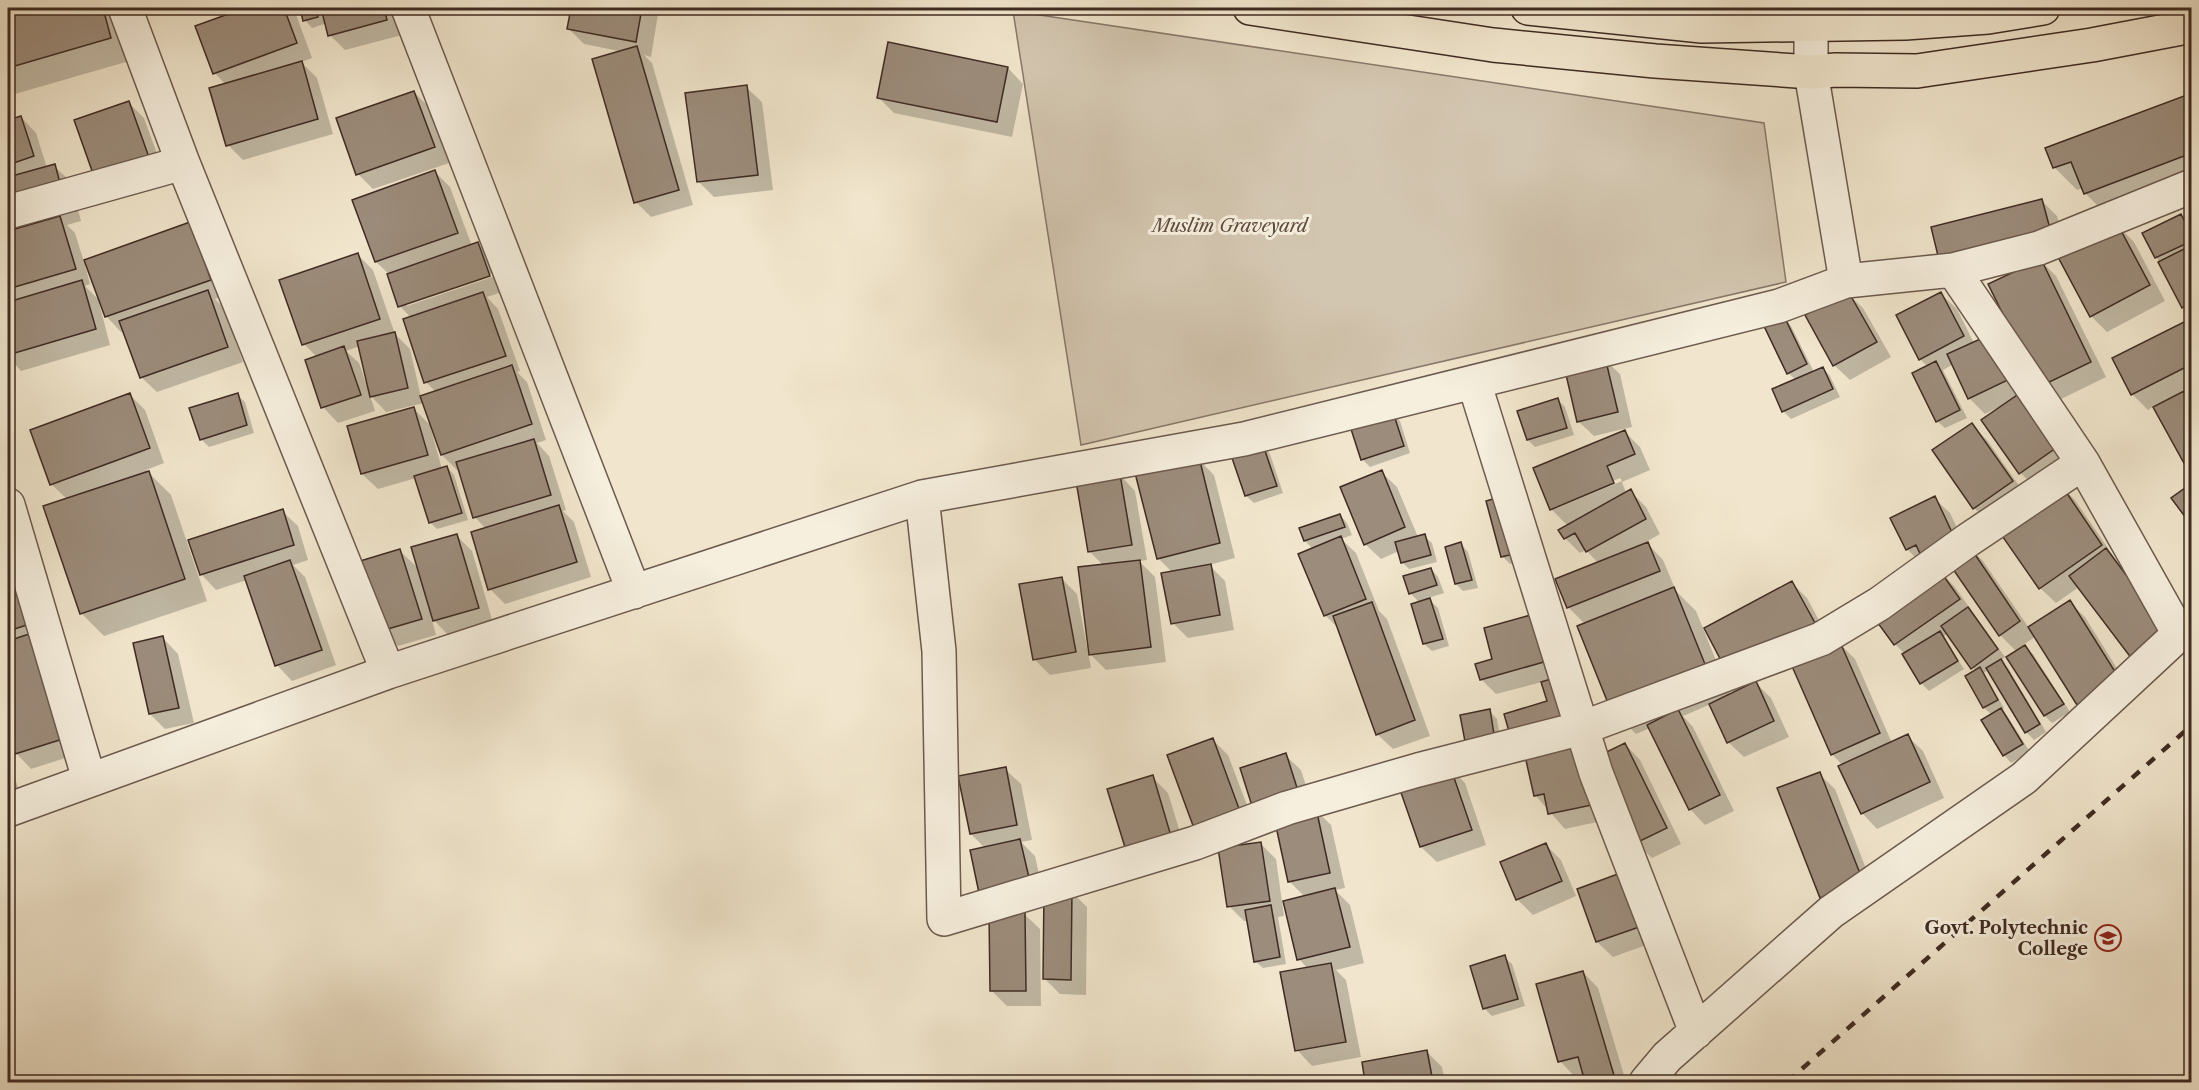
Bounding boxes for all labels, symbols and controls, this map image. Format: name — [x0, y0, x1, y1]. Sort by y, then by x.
park label: Muslim Graveyard — [1150, 215, 1310, 237]
place label: Govt. Polytechnic College — [1924, 917, 2088, 960]
school or university icon: Govt. Polytechnic College — [2093, 923, 2123, 953]

